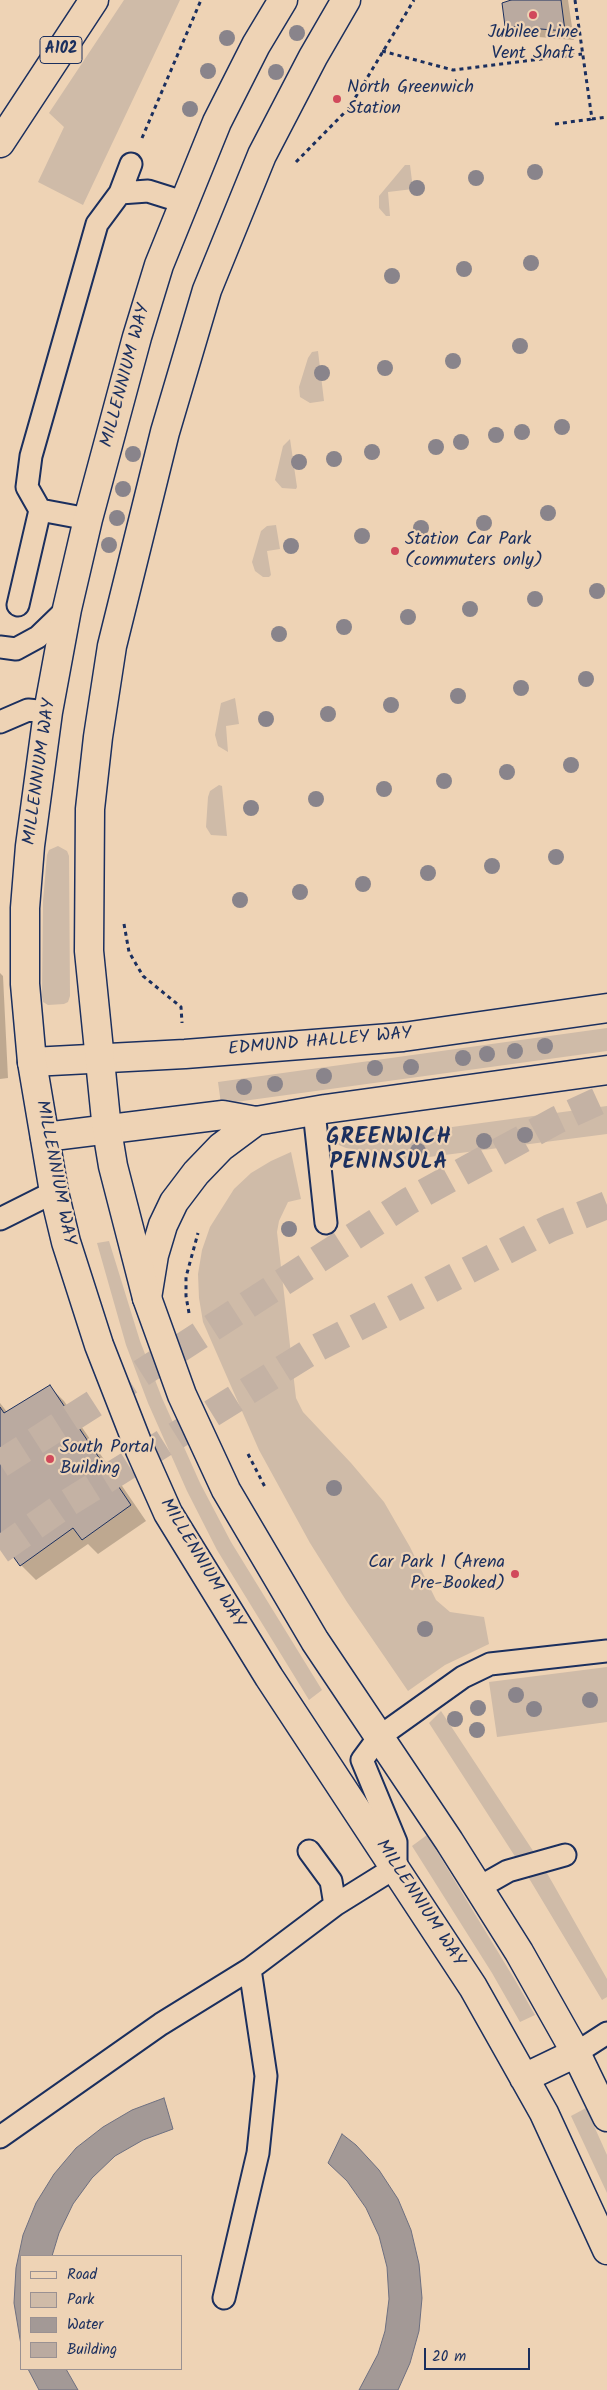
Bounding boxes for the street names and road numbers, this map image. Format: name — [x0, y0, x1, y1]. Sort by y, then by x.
road number: A102 — [40, 36, 82, 64]
street label: MILLENNIUM WAY — [97, 302, 157, 450]
street label: MILLENNIUM WAY — [20, 697, 62, 847]
street label: EDMUND HALLEY WAY — [227, 1024, 413, 1062]
street label: MILLENNIUM WAY — [29, 1099, 79, 1247]
street label: MILLENNIUM WAY — [154, 1495, 248, 1633]
street label: MILLENNIUM WAY — [370, 1836, 468, 1972]

